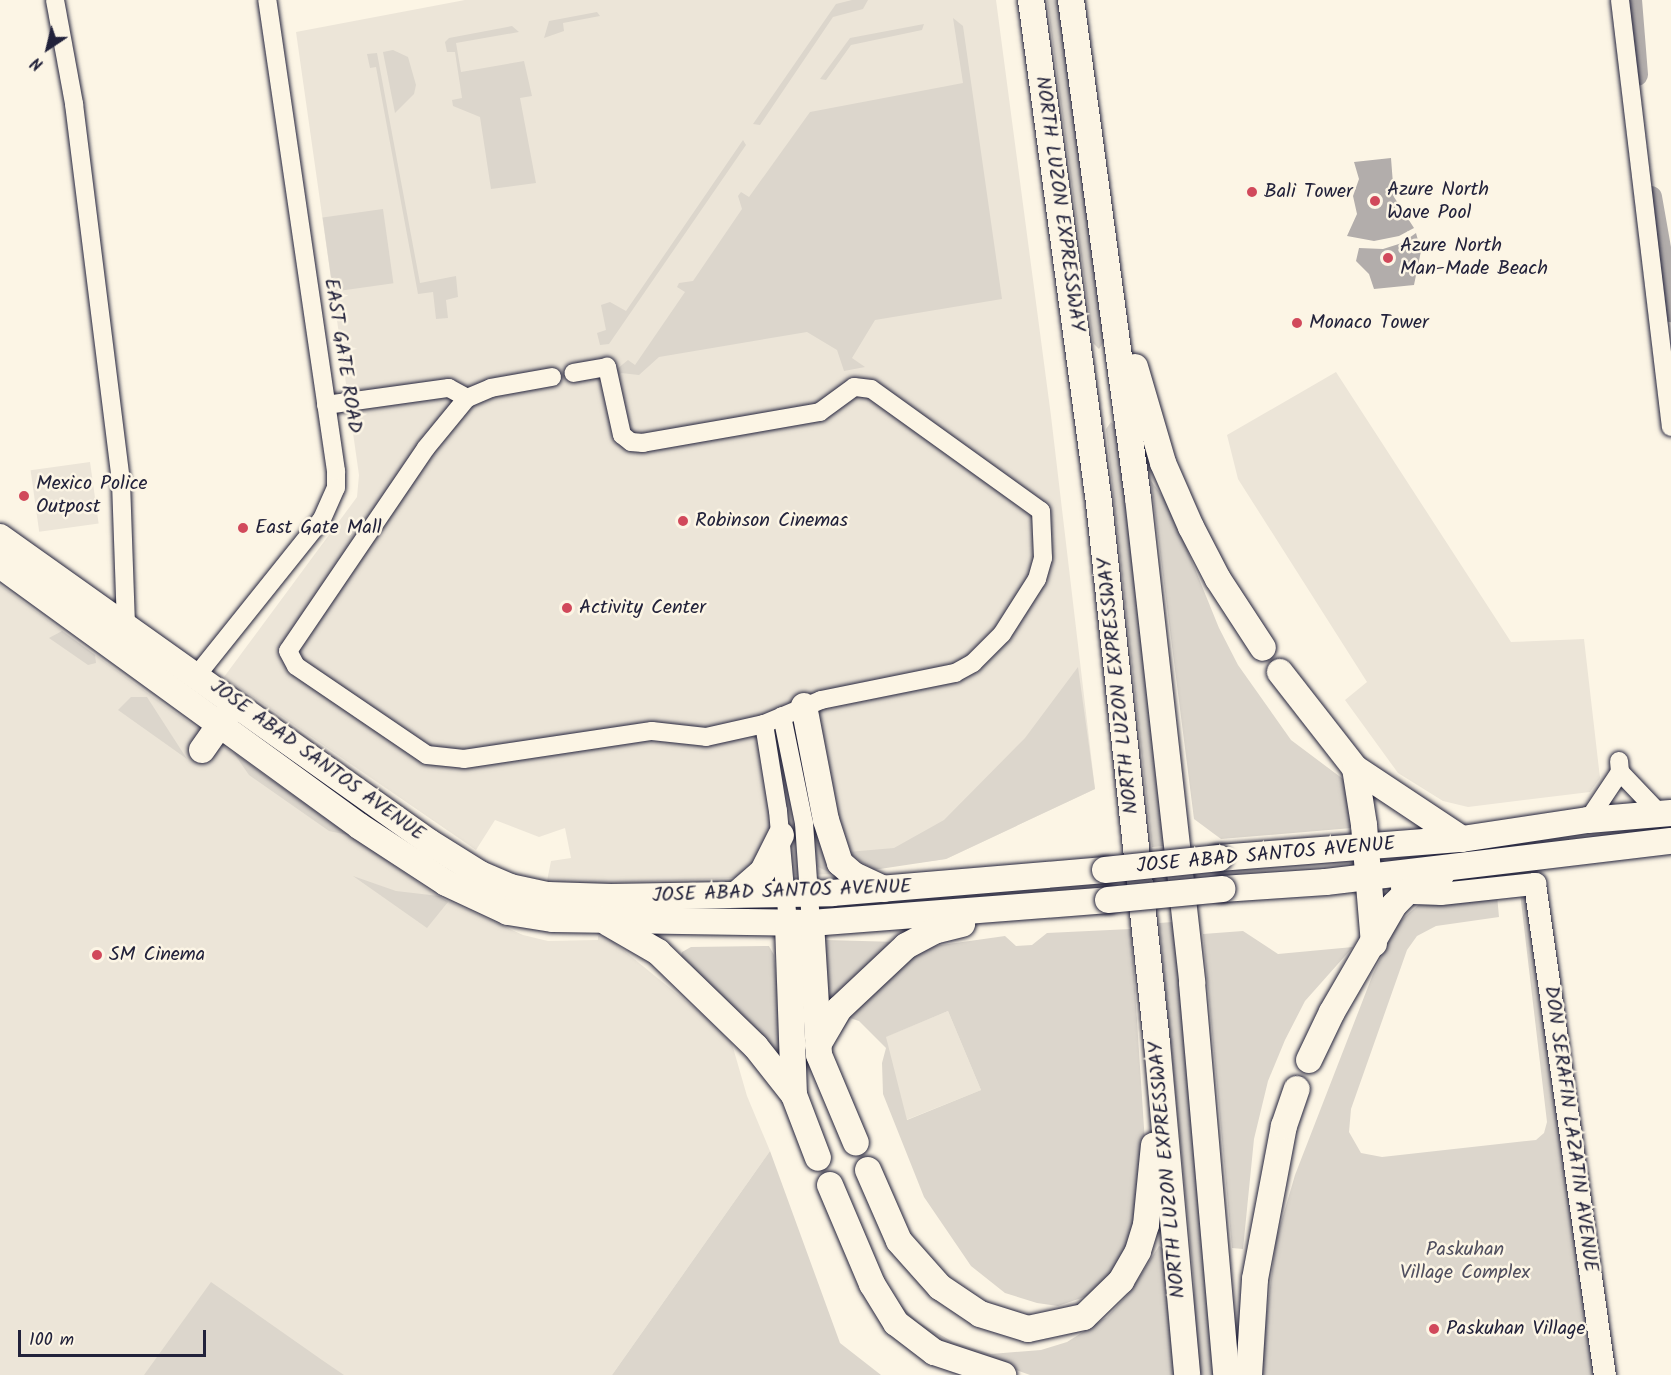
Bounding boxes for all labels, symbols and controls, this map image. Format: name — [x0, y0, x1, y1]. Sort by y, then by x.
north arrow — [18, 18, 78, 78]
text: N — [26, 50, 49, 76]
street label: NORTH LUZON EXPRESSWAY — [1029, 75, 1089, 333]
place label: Azure North Wave Pool — [1387, 178, 1489, 225]
place label: Bali Tower — [1264, 180, 1353, 204]
marker: Bali Tower — [1245, 185, 1259, 199]
marker: Azure North Wave Pool — [1368, 194, 1382, 208]
place label: Azure North Man-Made Beach — [1400, 234, 1548, 281]
marker: Azure North Man-Made Beach — [1381, 251, 1395, 265]
street label: EAST GATE ROAD — [318, 277, 366, 435]
place label: Monaco Tower — [1309, 311, 1429, 335]
marker: Monaco Tower — [1290, 316, 1304, 330]
place label: Mexico Police Outpost — [36, 472, 148, 519]
marker: Mexico Police Outpost — [17, 489, 31, 503]
place label: Robinson Cinemas — [695, 509, 848, 533]
marker: Robinson Cinemas — [676, 514, 690, 528]
place label: East Gate Mall — [255, 516, 382, 540]
marker: East Gate Mall — [236, 521, 250, 535]
street label: NORTH LUZON EXPRESSWAY — [1094, 557, 1144, 815]
place label: Activity Center — [579, 596, 706, 620]
marker: Activity Center — [560, 601, 574, 615]
street label: JOSE ABAD SANTOS AVENUE — [205, 675, 429, 847]
street label: JOSE ABAD SANTOS AVENUE — [1136, 833, 1396, 879]
street label: JOSE ABAD SANTOS AVENUE — [652, 875, 912, 909]
place label: SM Cinema — [109, 943, 205, 967]
marker: SM Cinema — [90, 948, 104, 962]
street label: DON SERAFIN LAZATIN AVENUE — [1538, 984, 1602, 1274]
street label: NORTH LUZON EXPRESSWAY — [1145, 1041, 1191, 1299]
park label: Paskuhan Village Complex — [1400, 1238, 1530, 1285]
place label: Paskuhan Village — [1446, 1317, 1586, 1341]
scale bar — [21, 1318, 208, 1356]
marker: Paskuhan Village — [1427, 1322, 1441, 1336]
text: 100 m — [29, 1326, 74, 1355]

